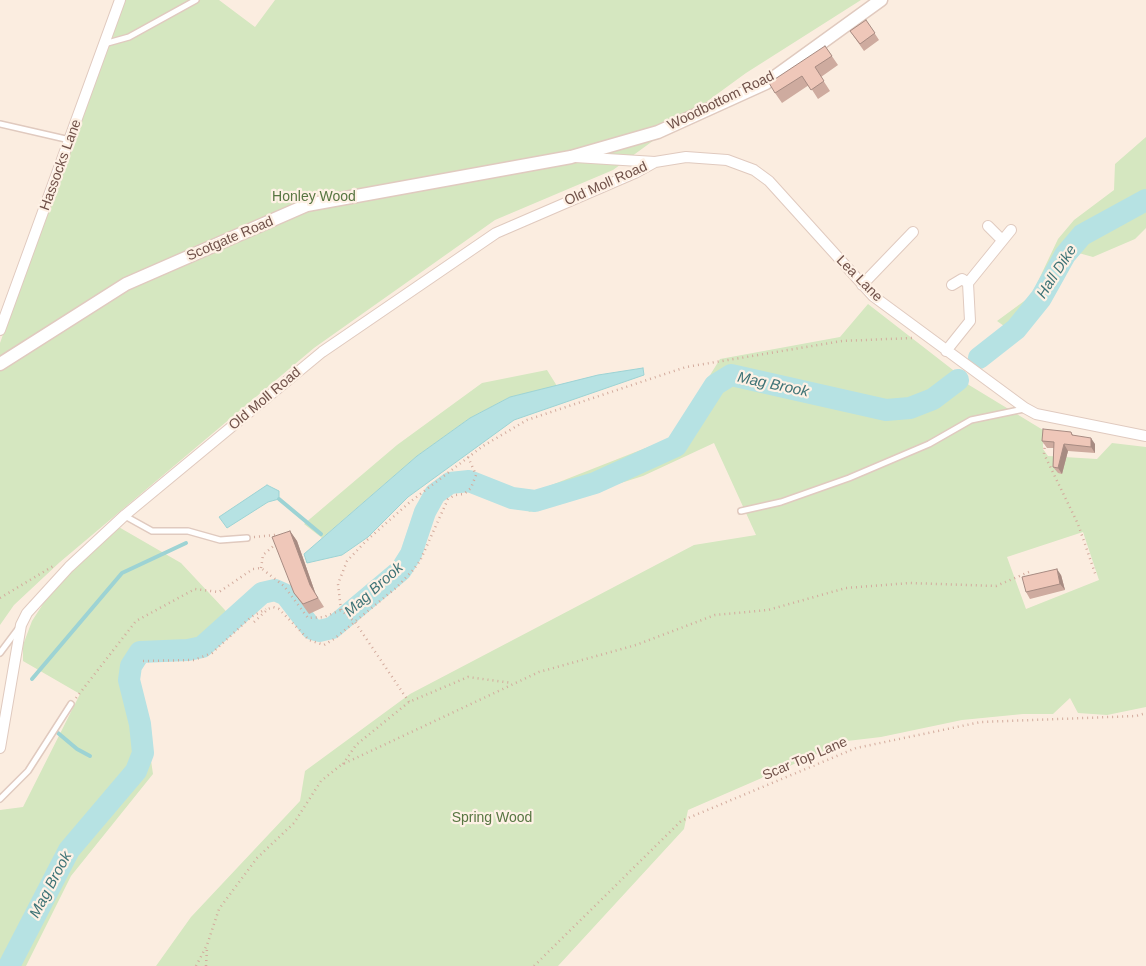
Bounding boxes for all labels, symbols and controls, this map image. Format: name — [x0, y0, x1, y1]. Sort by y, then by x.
street label: Woodbottom Road — [665, 68, 777, 134]
street label: Hassocks Lane — [37, 117, 85, 213]
street label: Old Moll Road — [562, 158, 650, 210]
park label: Honley Wood — [272, 189, 356, 205]
street label: Scotgate Road — [184, 213, 276, 265]
water label: Hall Dike — [1033, 242, 1081, 302]
street label: Lea Lane — [832, 252, 886, 306]
street label: Old Moll Road — [226, 364, 304, 434]
water label: Mag Brook — [736, 369, 810, 401]
water label: Mag Brook — [341, 559, 407, 621]
street label: Scar Top Lane — [760, 734, 850, 784]
park label: Spring Wood — [452, 810, 532, 826]
water label: Mag Brook — [26, 849, 76, 921]

